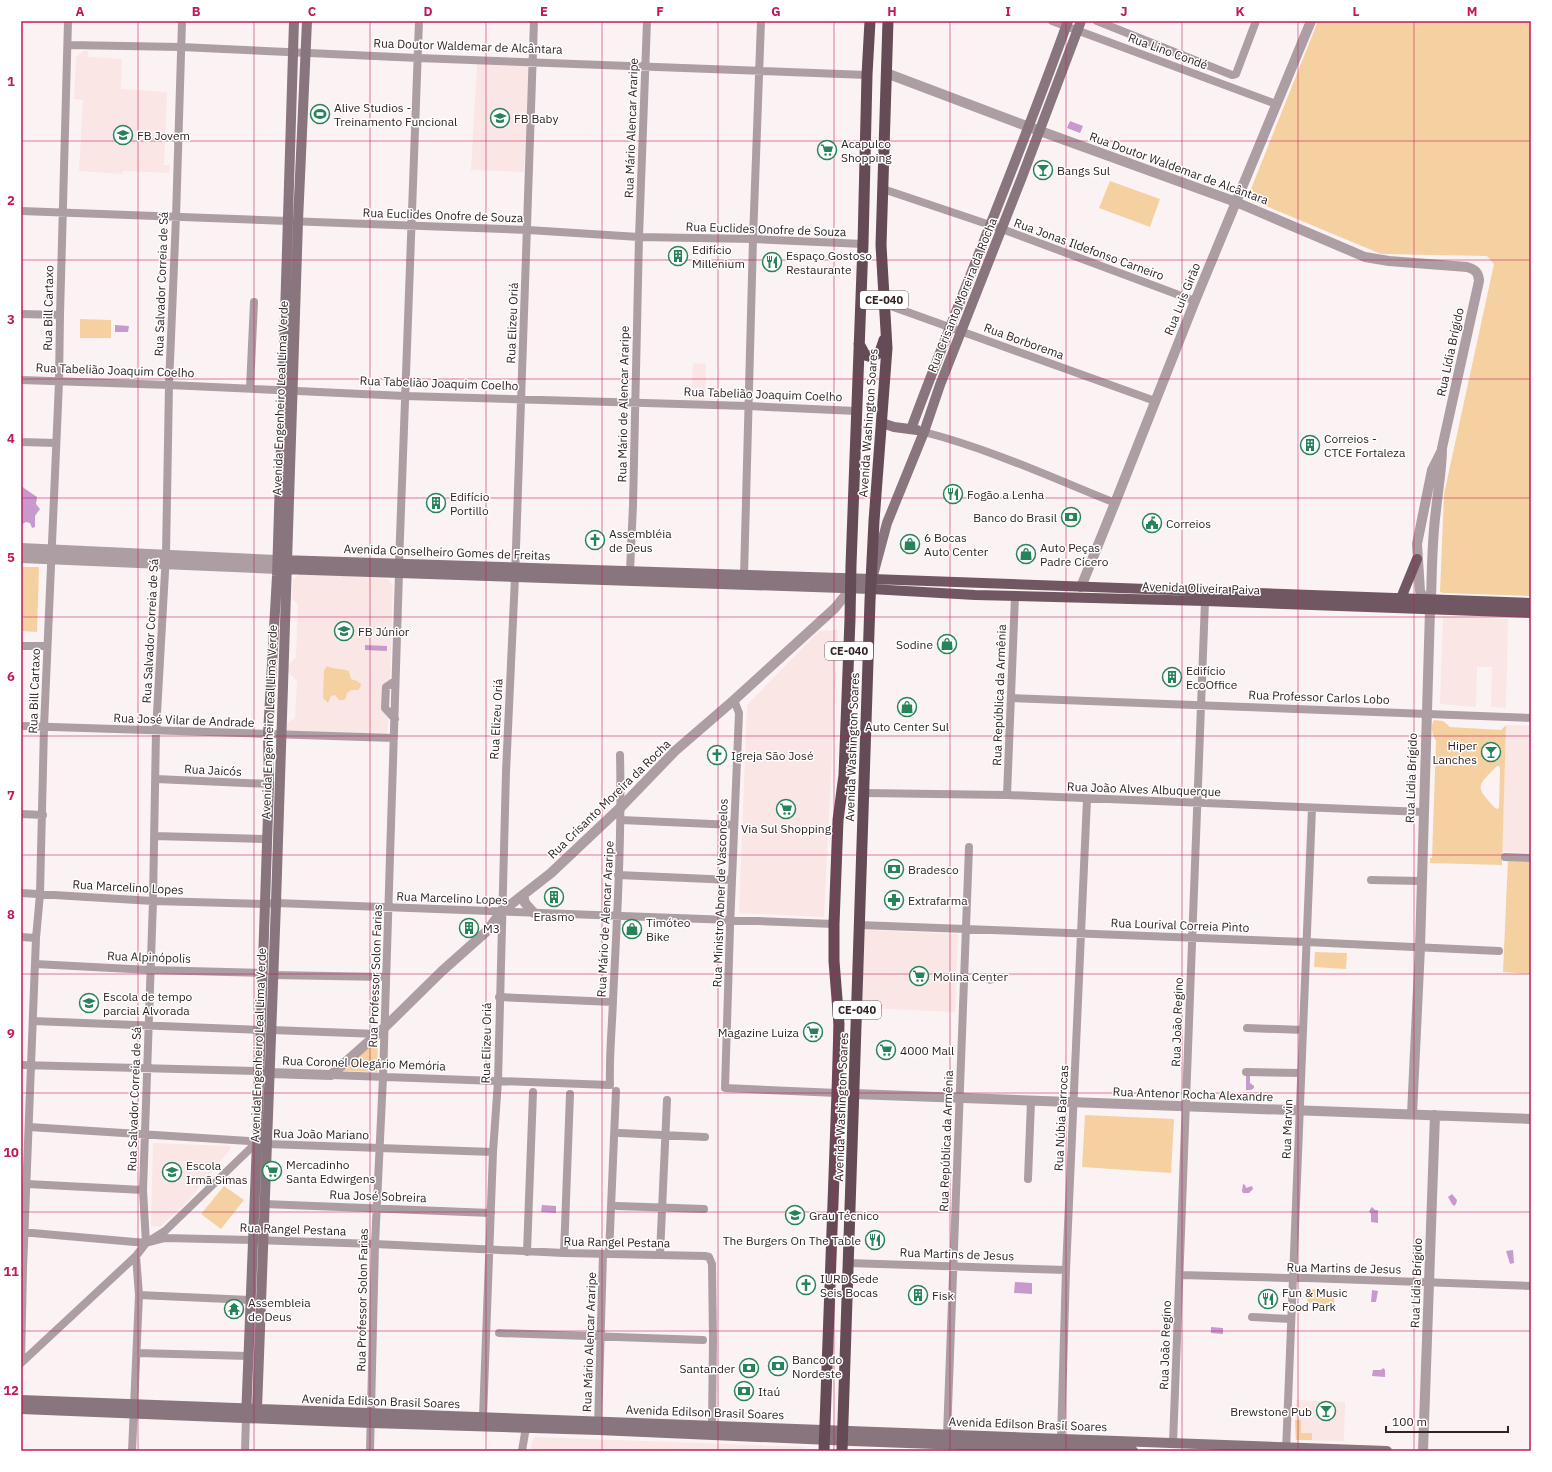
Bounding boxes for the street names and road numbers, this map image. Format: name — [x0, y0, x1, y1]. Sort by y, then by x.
street label: Rua Lino Condé — [1126, 30, 1210, 72]
street label: Rua Doutor Waldemar de Alcântara — [373, 35, 563, 57]
street label: Rua Mário Alencar Araripe — [621, 57, 641, 198]
street label: Rua Doutor Waldemar de Alcântara — [1087, 129, 1271, 208]
street label: Rua Euclides Onofre de Souza — [363, 205, 524, 225]
street label: Rua Salvador Correia de Sá — [151, 211, 171, 357]
street label: Rua Crisanto Moreira da Rocha — [924, 215, 1000, 374]
street label: Rua Jonas Ildefonso Carneiro — [1012, 215, 1166, 283]
street label: Rua Euclides Onofre de Souza — [686, 219, 847, 239]
street label: Rua Luís Girão — [1161, 260, 1203, 337]
street label: Rua Bill Cartaxo — [40, 265, 56, 351]
street label: Rua Elizeu Oriá — [503, 282, 521, 364]
road number: CE-040 — [860, 291, 908, 309]
street label: Avenida Engenheiro Leal Lima Verde — [269, 300, 291, 496]
street label: Rua Lídia Brígido — [1433, 306, 1467, 398]
street label: Rua Borborema — [982, 320, 1067, 363]
street label: Rua Mário de Alencar Araripe — [614, 325, 632, 482]
street label: Avenida Washington Soares — [855, 348, 881, 498]
street label: Rua Tabelião Joaquim Coelho — [35, 360, 195, 380]
street label: Rua Tabelião Joaquim Coelho — [359, 373, 519, 393]
street label: Rua Tabelião Joaquim Coelho — [683, 384, 843, 404]
street label: Avenida Conselheiro Gomes de Freitas — [343, 541, 551, 563]
street label: Rua Salvador Correia de Sá — [139, 558, 161, 704]
street label: Avenida Oliveira Paiva — [1142, 578, 1261, 598]
street label: Rua República da Armênia — [989, 623, 1009, 766]
street label: Avenida Engenheiro Leal Lima Verde — [258, 624, 280, 820]
road number: CE-040 — [825, 642, 873, 660]
street label: Rua Bill Cartaxo — [25, 648, 43, 734]
street label: Avenida Washington Soares — [842, 672, 862, 822]
street label: Rua Elizeu Oriá — [486, 678, 506, 760]
street label: Rua Professor Carlos Lobo — [1248, 687, 1390, 707]
street label: Rua José Vilar de Andrade — [113, 710, 255, 730]
street label: Rua Lídia Brígido — [1402, 732, 1420, 823]
street label: Rua Crisanto Moreira da Rocha — [544, 736, 674, 862]
street label: Rua Jaicós — [184, 761, 242, 779]
street label: Rua João Alves Albuquerque — [1067, 779, 1222, 799]
street label: Rua Ministro Abner de Vasconcelos — [709, 798, 731, 988]
street label: Rua Mário de Alencar Araripe — [593, 840, 617, 998]
street label: Rua Marcelino Lopes — [72, 877, 184, 897]
street label: Rua Marcelino Lopes — [396, 889, 508, 907]
street label: Rua Professor Solon Farias — [365, 904, 385, 1048]
street label: Rua Lourival Correia Pìnto — [1110, 915, 1250, 935]
street label: Avenida Engenheiro Leal Lima Verde — [247, 947, 269, 1143]
street label: Rua Alpinópolis — [107, 948, 191, 966]
street label: Rua João Regino — [1168, 977, 1186, 1067]
road number: CE-040 — [833, 1001, 881, 1019]
street label: Rua Elizeu Oriá — [478, 1002, 494, 1084]
street label: Rua Salvador Correia de Sá — [124, 1026, 144, 1172]
street label: Avenida Washington Soares — [831, 1032, 851, 1182]
street label: Rua Coronel Olegário Memória — [282, 1053, 447, 1073]
street label: Rua Núbia Barrocas — [1051, 1064, 1071, 1171]
street label: Rua República da Armênia — [936, 1069, 956, 1212]
street label: Rua Antenor Rocha Alexandre — [1112, 1084, 1274, 1104]
street label: Rua Marvin — [1278, 1099, 1296, 1159]
street label: Rua João Mariano — [273, 1126, 369, 1142]
street label: Rua José Sobreira — [329, 1187, 427, 1205]
street label: Rua Rangel Pestana — [239, 1220, 347, 1238]
street label: Rua Professor Solon Farias — [353, 1228, 371, 1372]
street label: Rua Rangel Pestana — [564, 1234, 671, 1250]
street label: Rua Lídia Brígido — [1407, 1237, 1425, 1328]
street label: Rua Martins de Jesus — [899, 1245, 1015, 1264]
street label: Rua Martins de Jesus — [1287, 1260, 1402, 1277]
street label: Rua Mário Alencar Araripe — [579, 1271, 599, 1412]
street label: Rua João Regino — [1156, 1300, 1174, 1390]
street label: Avenida Edilson Brasil Soares — [301, 1391, 461, 1411]
street label: Avenida Edilson Brasil Soares — [625, 1402, 785, 1422]
street label: Avenida Edilson Brasil Soares — [948, 1414, 1108, 1434]

